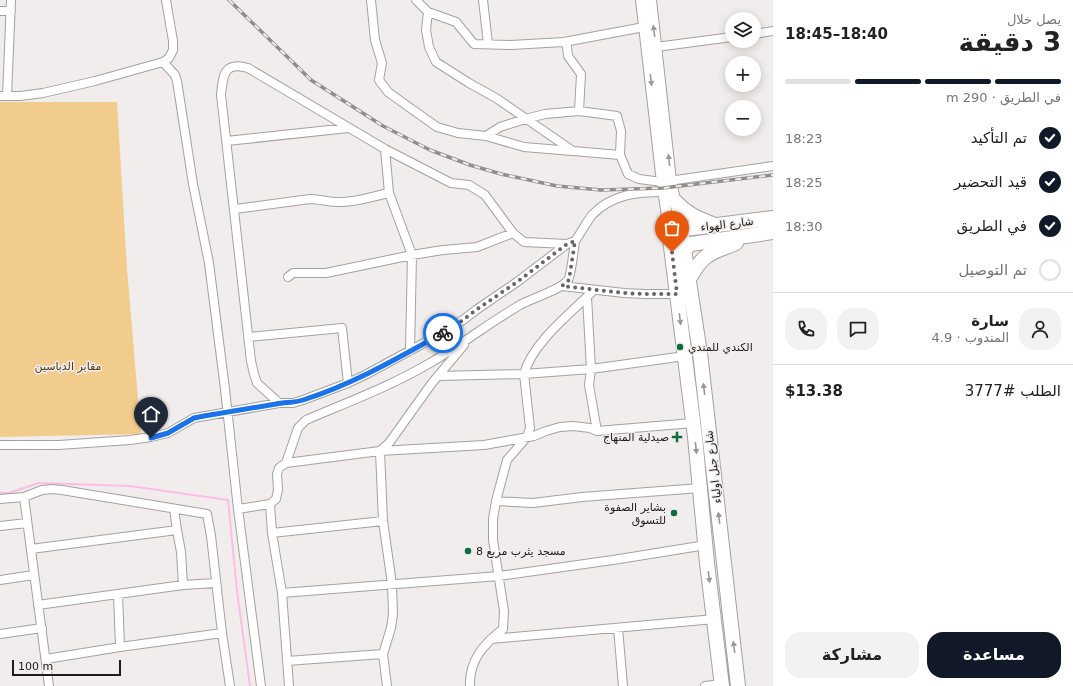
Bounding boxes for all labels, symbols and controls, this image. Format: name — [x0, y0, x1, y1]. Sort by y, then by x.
map controls — [725, 12, 761, 136]
button: layers — [725, 12, 761, 48]
text: يصل خلال — [1007, 12, 1061, 27]
one-way arrow — [651, 25, 657, 37]
text: 18:40–18:45 — [785, 25, 888, 43]
text: 3 دقيقة — [958, 27, 1061, 57]
button: + — [725, 56, 761, 92]
one-way arrow — [648, 74, 654, 86]
text: في الطريق · 290 m — [946, 90, 1061, 105]
button: − — [725, 100, 761, 136]
icon: check — [1039, 127, 1061, 149]
text: تم التأكيد — [971, 129, 1027, 147]
text: 18:23 — [785, 131, 822, 146]
one-way arrow — [666, 154, 672, 166]
icon: check — [1039, 171, 1061, 193]
text: قيد التحضير — [954, 173, 1027, 191]
text: 18:25 — [785, 175, 822, 190]
pin — [655, 211, 689, 252]
street label: شارع الهواء — [700, 215, 754, 234]
icon: check — [1039, 215, 1061, 237]
icon: bag — [661, 217, 683, 239]
text: في الطريق — [957, 217, 1027, 235]
text: 18:30 — [785, 219, 822, 234]
text: تم التوصيل — [958, 261, 1027, 279]
button: phone — [785, 308, 827, 350]
button: chat — [837, 308, 879, 350]
button: person — [1019, 308, 1061, 350]
text: سارة — [971, 312, 1009, 330]
courier — [423, 313, 463, 353]
one-way arrow — [677, 313, 683, 325]
icon: bike — [432, 322, 454, 344]
text: المندوب · 4.9 — [932, 330, 1009, 345]
place label: الكندي للمندي — [688, 341, 753, 354]
marker: الكندي للمندي — [675, 342, 685, 352]
park label: مقابر الدباسين — [35, 360, 102, 373]
text: $13.38 — [785, 382, 843, 400]
text: الطلب #3777 — [965, 382, 1061, 400]
one-way arrow — [701, 383, 707, 395]
pin — [134, 397, 168, 438]
icon: home — [140, 403, 162, 425]
street label: شارع جبل اولياء — [703, 430, 724, 504]
place label: صيدلية المنهاج — [603, 431, 669, 444]
marker: صيدلية المنهاج — [672, 432, 682, 442]
one-way arrow — [693, 442, 699, 454]
place label: بشاير الصفوة للتسوق — [604, 501, 666, 527]
marker: بشاير الصفوة للتسوق — [669, 508, 679, 518]
one-way arrow — [716, 512, 722, 524]
place label: مسجد يثرب مربع 8 — [476, 545, 566, 558]
marker: مسجد يثرب مربع 8 — [463, 546, 473, 556]
one-way arrow — [706, 571, 712, 583]
button: مشاركة — [785, 632, 919, 678]
button: مساعدة — [927, 632, 1061, 678]
one-way arrow — [730, 641, 737, 653]
scale bar — [12, 658, 121, 677]
text: 100 m — [18, 660, 53, 673]

